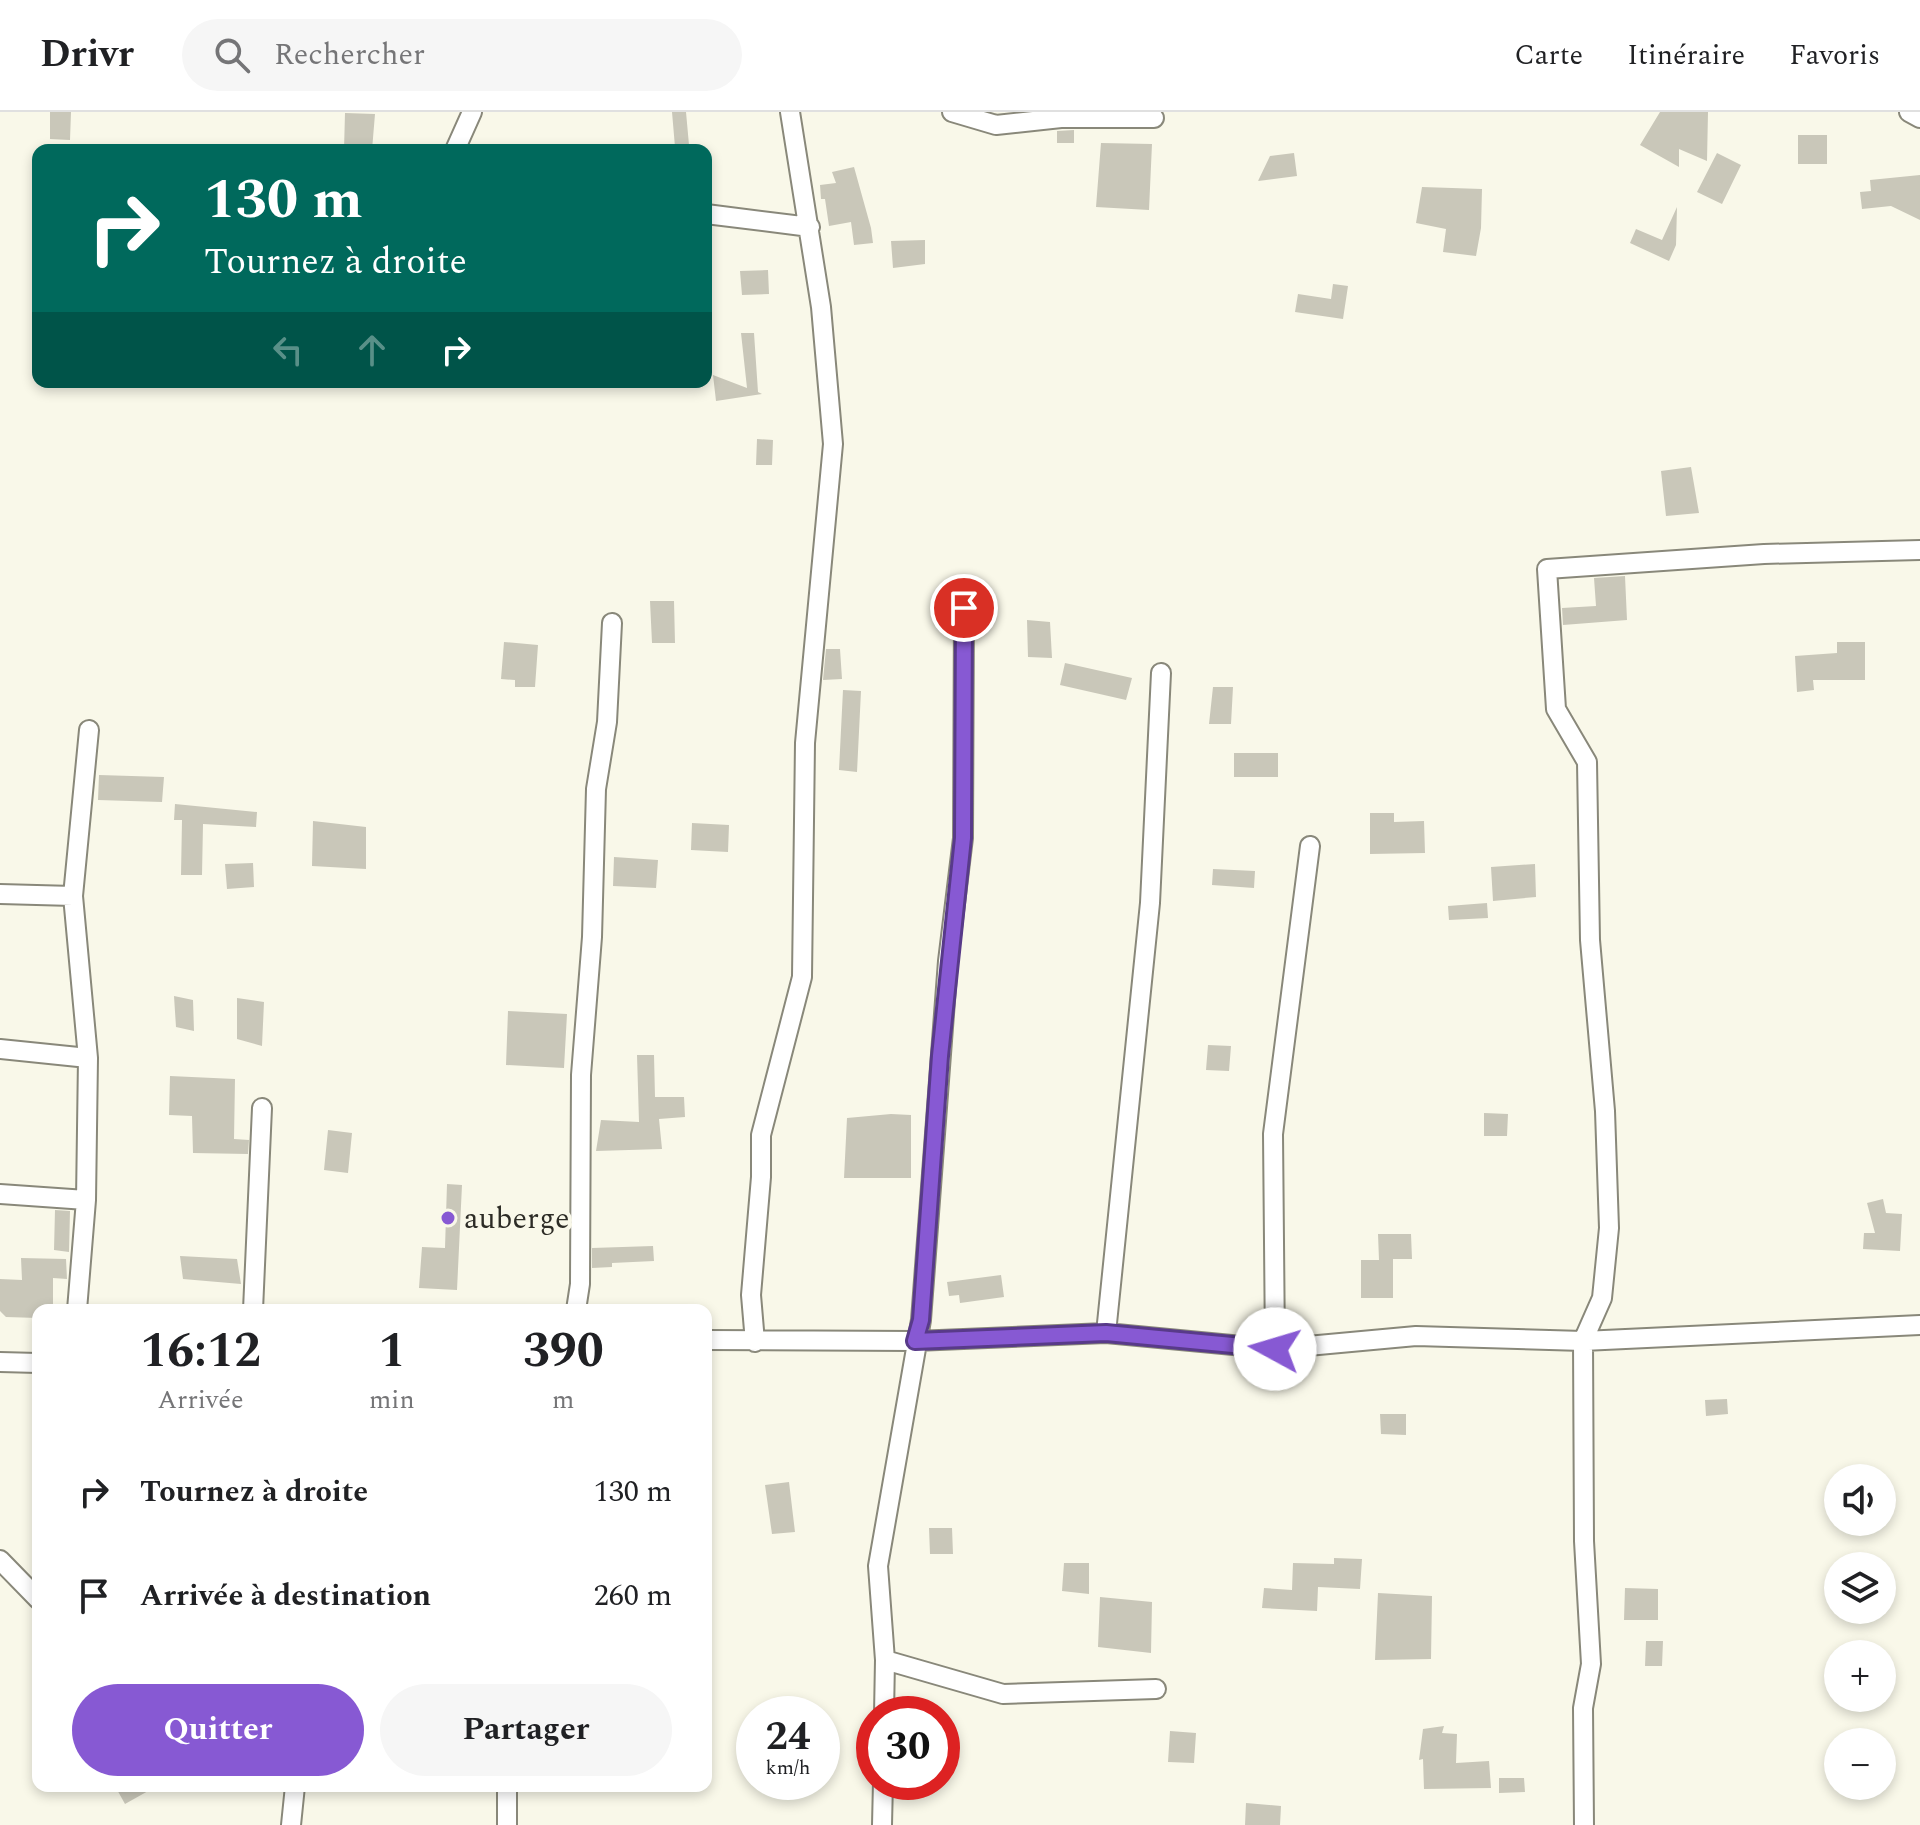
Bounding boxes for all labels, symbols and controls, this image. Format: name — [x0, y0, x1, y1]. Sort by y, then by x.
search box — [182, 19, 742, 91]
text: Drivr — [40, 26, 134, 84]
text: Rechercher — [274, 32, 425, 78]
icon: search — [210, 33, 254, 77]
text: Carte — [1515, 34, 1583, 77]
text: Itinéraire — [1627, 34, 1745, 77]
text: Favoris — [1789, 34, 1880, 77]
text: 130 m — [204, 158, 363, 243]
icon: right — [72, 176, 176, 280]
text: Tournez à droite — [204, 235, 467, 290]
icon: left — [266, 328, 310, 372]
icon: ahead — [350, 328, 394, 372]
icon: right — [434, 328, 478, 372]
pin — [930, 574, 998, 642]
icon: arrive — [942, 586, 986, 630]
place label: auberge — [464, 1196, 569, 1242]
marker: auberge — [439, 1209, 457, 1227]
position arrow — [1233, 1307, 1317, 1391]
text: 16:12 — [140, 1315, 261, 1388]
text: 1 — [378, 1315, 405, 1388]
text: 390 — [523, 1315, 604, 1388]
text: Arrivée — [158, 1380, 244, 1420]
text: min — [369, 1380, 415, 1420]
text: m — [552, 1380, 574, 1420]
map controls — [1824, 1464, 1896, 1800]
button: sound — [1824, 1464, 1896, 1536]
text: Tournez à droite — [140, 1469, 368, 1515]
text: 130 m — [594, 1469, 672, 1515]
icon: right — [72, 1470, 116, 1514]
button: layers — [1824, 1552, 1896, 1624]
text: Arrivée à destination — [140, 1573, 431, 1619]
text: 260 m — [594, 1573, 672, 1619]
icon: arrive — [72, 1574, 116, 1618]
button: + — [1824, 1640, 1896, 1712]
button: Quitter — [72, 1684, 364, 1776]
button: Partager — [380, 1684, 672, 1776]
speed limit sign: 30 — [856, 1696, 960, 1800]
text: 24 — [766, 1707, 810, 1768]
button: − — [1824, 1728, 1896, 1800]
text: km/h — [766, 1753, 811, 1783]

